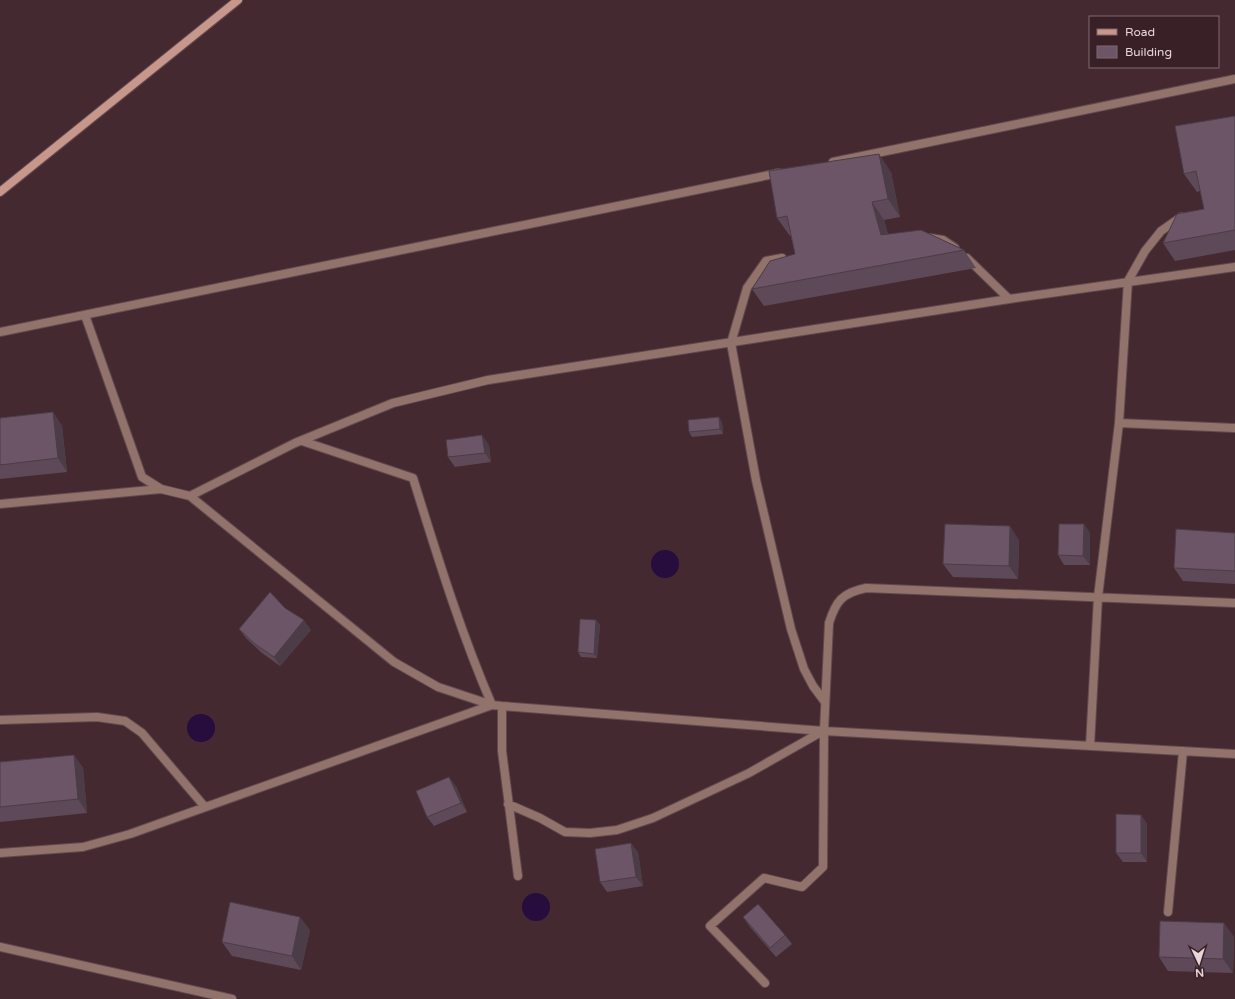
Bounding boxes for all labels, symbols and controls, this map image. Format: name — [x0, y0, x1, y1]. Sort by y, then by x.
legend — [1089, 16, 1219, 68]
text: Road — [1125, 25, 1155, 39]
text: Building — [1125, 45, 1172, 59]
north arrow — [1179, 943, 1219, 983]
text: N — [1195, 966, 1205, 979]

